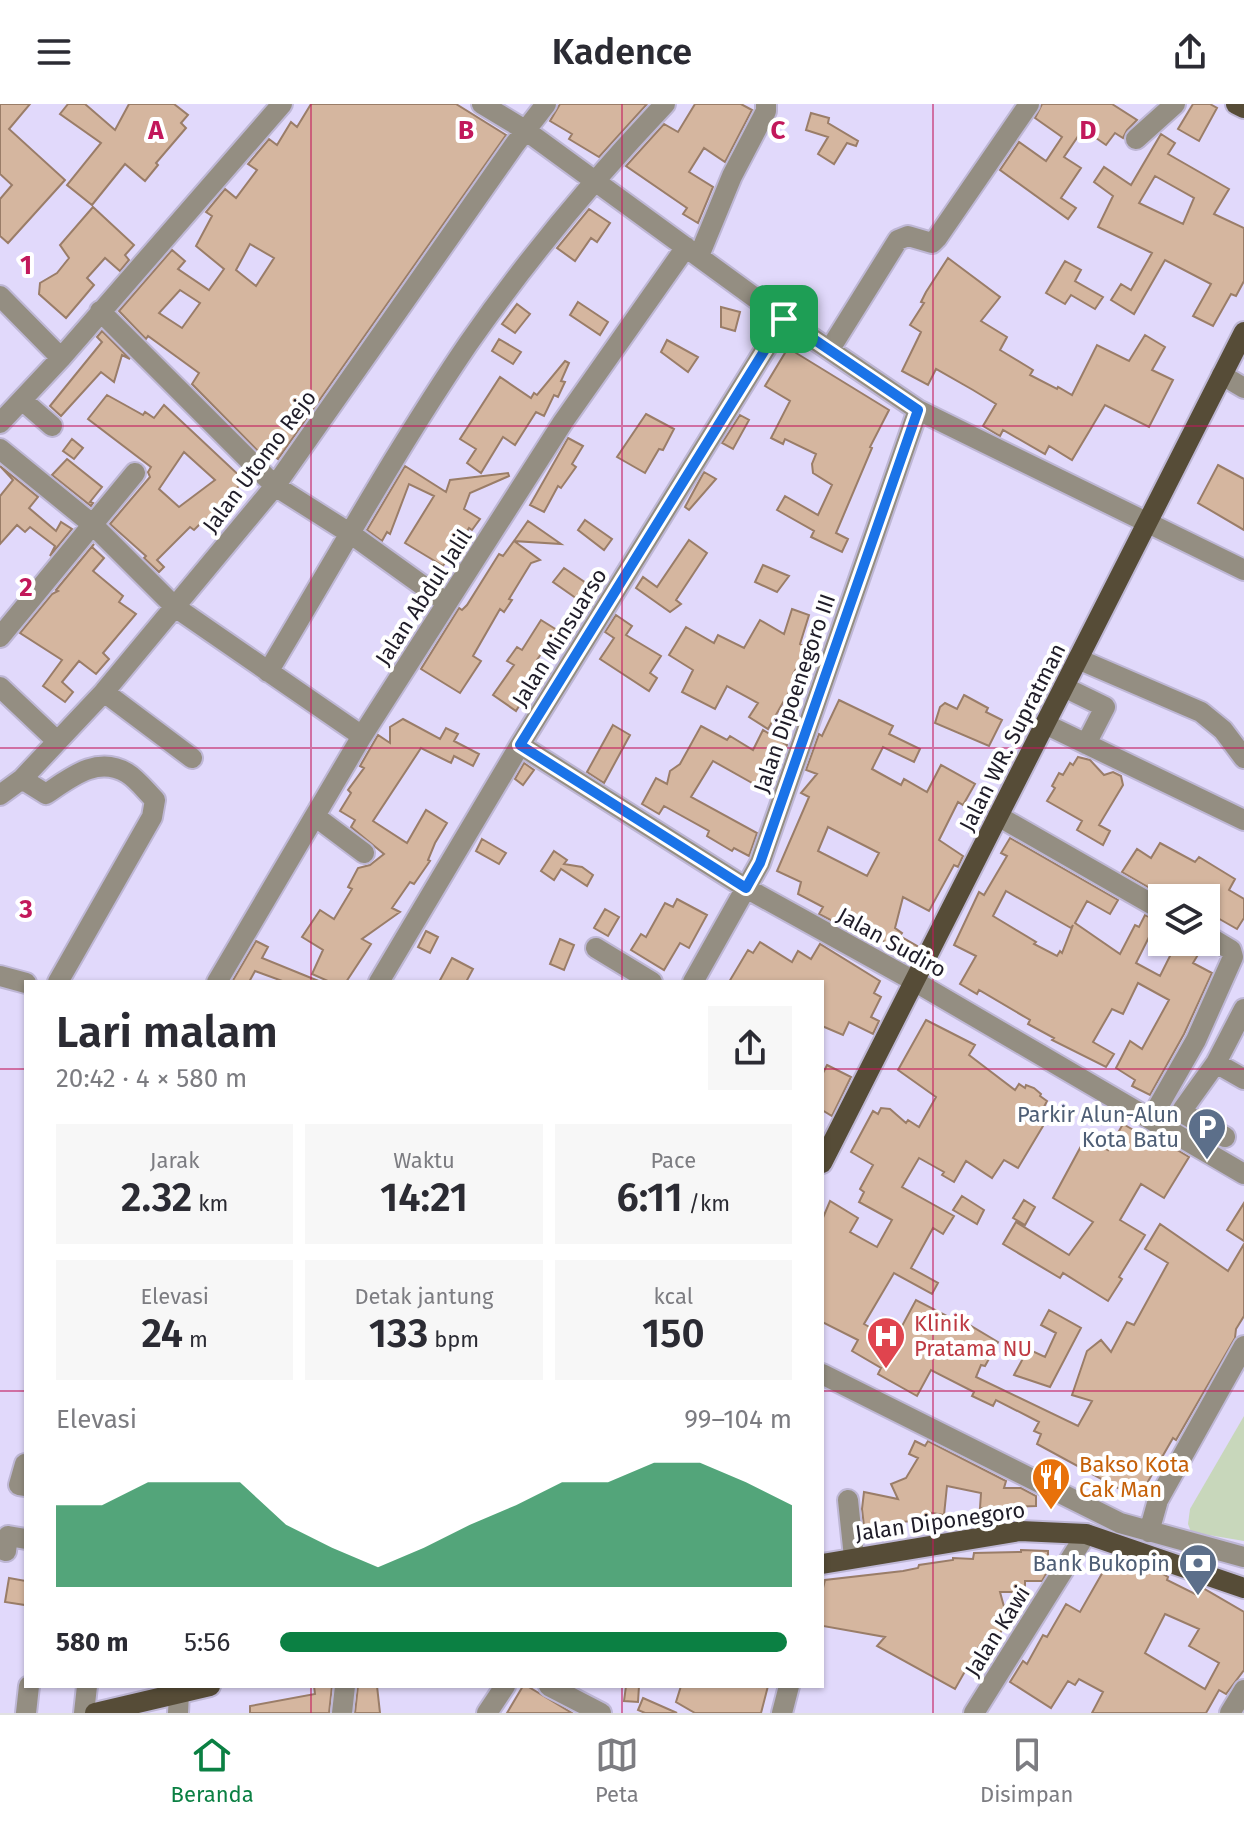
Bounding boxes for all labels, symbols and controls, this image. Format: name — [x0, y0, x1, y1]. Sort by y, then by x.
icon: menu — [32, 30, 76, 74]
text: Kadence — [552, 30, 692, 74]
icon: share — [1168, 30, 1212, 74]
text: A — [147, 115, 164, 146]
text: B — [458, 115, 474, 146]
text: C — [771, 115, 786, 146]
text: D — [1080, 115, 1097, 146]
text: 1 — [20, 250, 32, 281]
pin — [750, 285, 818, 353]
icon: arrive — [762, 297, 806, 341]
street label: Jalan Utomo Rejo — [197, 384, 322, 538]
street label: Jalan Abdul Jalil — [369, 524, 477, 670]
street label: Jalan Minsuarso — [506, 563, 613, 711]
text: 2 — [19, 572, 33, 603]
street label: Jalan Dipoenegoro III — [748, 590, 841, 796]
street label: Jalan WR. Supratman — [953, 639, 1072, 836]
map controls — [1148, 884, 1220, 956]
button: layers — [1148, 884, 1220, 956]
text: 3 — [18, 894, 33, 925]
street label: Jalan Sudiro — [833, 901, 951, 983]
text: Lari malam — [56, 1006, 278, 1059]
button: share — [708, 1006, 792, 1090]
text: 20:42 · 4 × 580 m — [56, 1063, 247, 1094]
place label: Parkir Alun-Alun Kota Batu — [1017, 1101, 1179, 1153]
parking icon: Parkir Alun-Alun Kota Batu — [1186, 1106, 1228, 1161]
text: Jarak — [150, 1147, 199, 1174]
text: Waktu — [393, 1147, 455, 1174]
text: Pace — [651, 1147, 696, 1174]
text: 2.32 — [121, 1174, 192, 1222]
text: 14:21 — [380, 1174, 468, 1222]
text: 6:11 — [617, 1174, 683, 1222]
text: km — [192, 1190, 228, 1217]
text: /km — [683, 1190, 730, 1217]
text: Elevasi — [140, 1283, 209, 1310]
text: Detak jantung — [354, 1283, 494, 1310]
text: kcal — [654, 1283, 693, 1310]
text: 24 — [142, 1310, 183, 1358]
text: 133 — [369, 1310, 428, 1358]
text: 150 — [642, 1310, 705, 1358]
place label: Klinik Pratama NU — [914, 1310, 1032, 1362]
hospital icon: Klinik Pratama NU — [865, 1315, 907, 1370]
text: m — [183, 1326, 208, 1353]
text: bpm — [428, 1326, 479, 1353]
text: Elevasi — [56, 1404, 137, 1435]
text: 99–104 m — [684, 1404, 792, 1435]
place label: Bakso Kota Cak Man — [1079, 1451, 1190, 1503]
restaurant icon: Bakso Kota Cak Man — [1030, 1456, 1072, 1511]
street label: Jalan Diponegoro — [853, 1496, 1027, 1547]
bank icon: Bank Bukopin — [1177, 1542, 1219, 1597]
place label: Bank Bukopin — [1032, 1550, 1170, 1577]
street label: Jalan Kawi — [959, 1581, 1036, 1682]
text: 580 m — [56, 1627, 128, 1658]
text: 5:56 — [184, 1627, 230, 1658]
tab: Beranda — [171, 1733, 254, 1808]
tab: Peta — [595, 1733, 639, 1808]
tab: Disimpan — [980, 1733, 1073, 1808]

